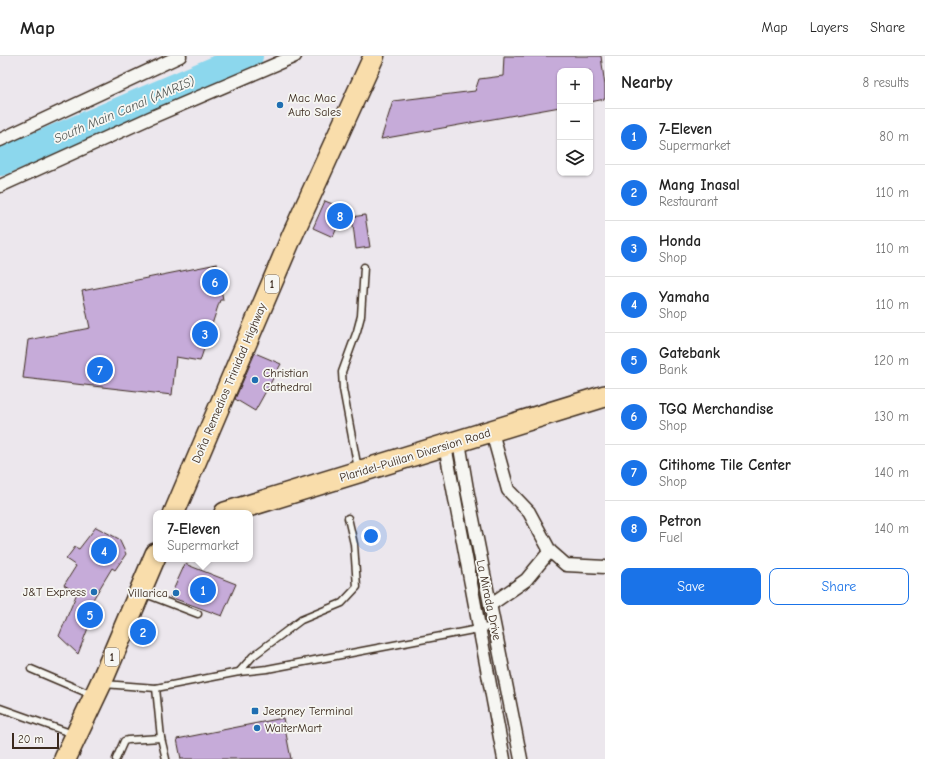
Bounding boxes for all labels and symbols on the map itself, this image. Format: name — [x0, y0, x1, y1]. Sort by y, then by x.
water label: South Main Canal (AMRIS) — [52, 73, 197, 146]
place label: Mac Mac Auto Sales — [288, 91, 341, 119]
marker: Mac Mac Auto Sales — [275, 100, 285, 110]
pin: 8 — [327, 201, 353, 231]
pin: 6 — [202, 267, 228, 297]
road number: 1 — [265, 275, 279, 293]
street label: Doña Remedios Trinidad Highway — [189, 300, 269, 465]
pin: 3 — [192, 319, 218, 349]
pin: 7 — [87, 355, 113, 385]
place label: Christian Cathedral — [263, 366, 312, 394]
marker: Christian Cathedral — [250, 375, 260, 385]
street label: Plaridel-Pulilan Diversion Road — [338, 425, 492, 485]
your location — [361, 526, 381, 546]
pin: 4 — [91, 536, 117, 566]
street label: La Mirada Drive — [474, 558, 504, 642]
pin: 1 — [190, 575, 216, 605]
place label: J&T Express — [23, 585, 86, 599]
place label: Villarica — [128, 586, 168, 600]
marker: J&T Express — [89, 587, 99, 597]
marker: Villarica — [171, 588, 181, 598]
pin: 5 — [77, 600, 103, 630]
pin: 2 — [130, 617, 156, 647]
road number: 1 — [105, 648, 119, 666]
place label: Jeepney Terminal — [263, 704, 353, 718]
marker: Jeepney Terminal — [250, 706, 260, 716]
place label: WalterMart — [265, 721, 322, 735]
marker: WalterMart — [252, 723, 262, 733]
scale bar — [12, 731, 59, 750]

